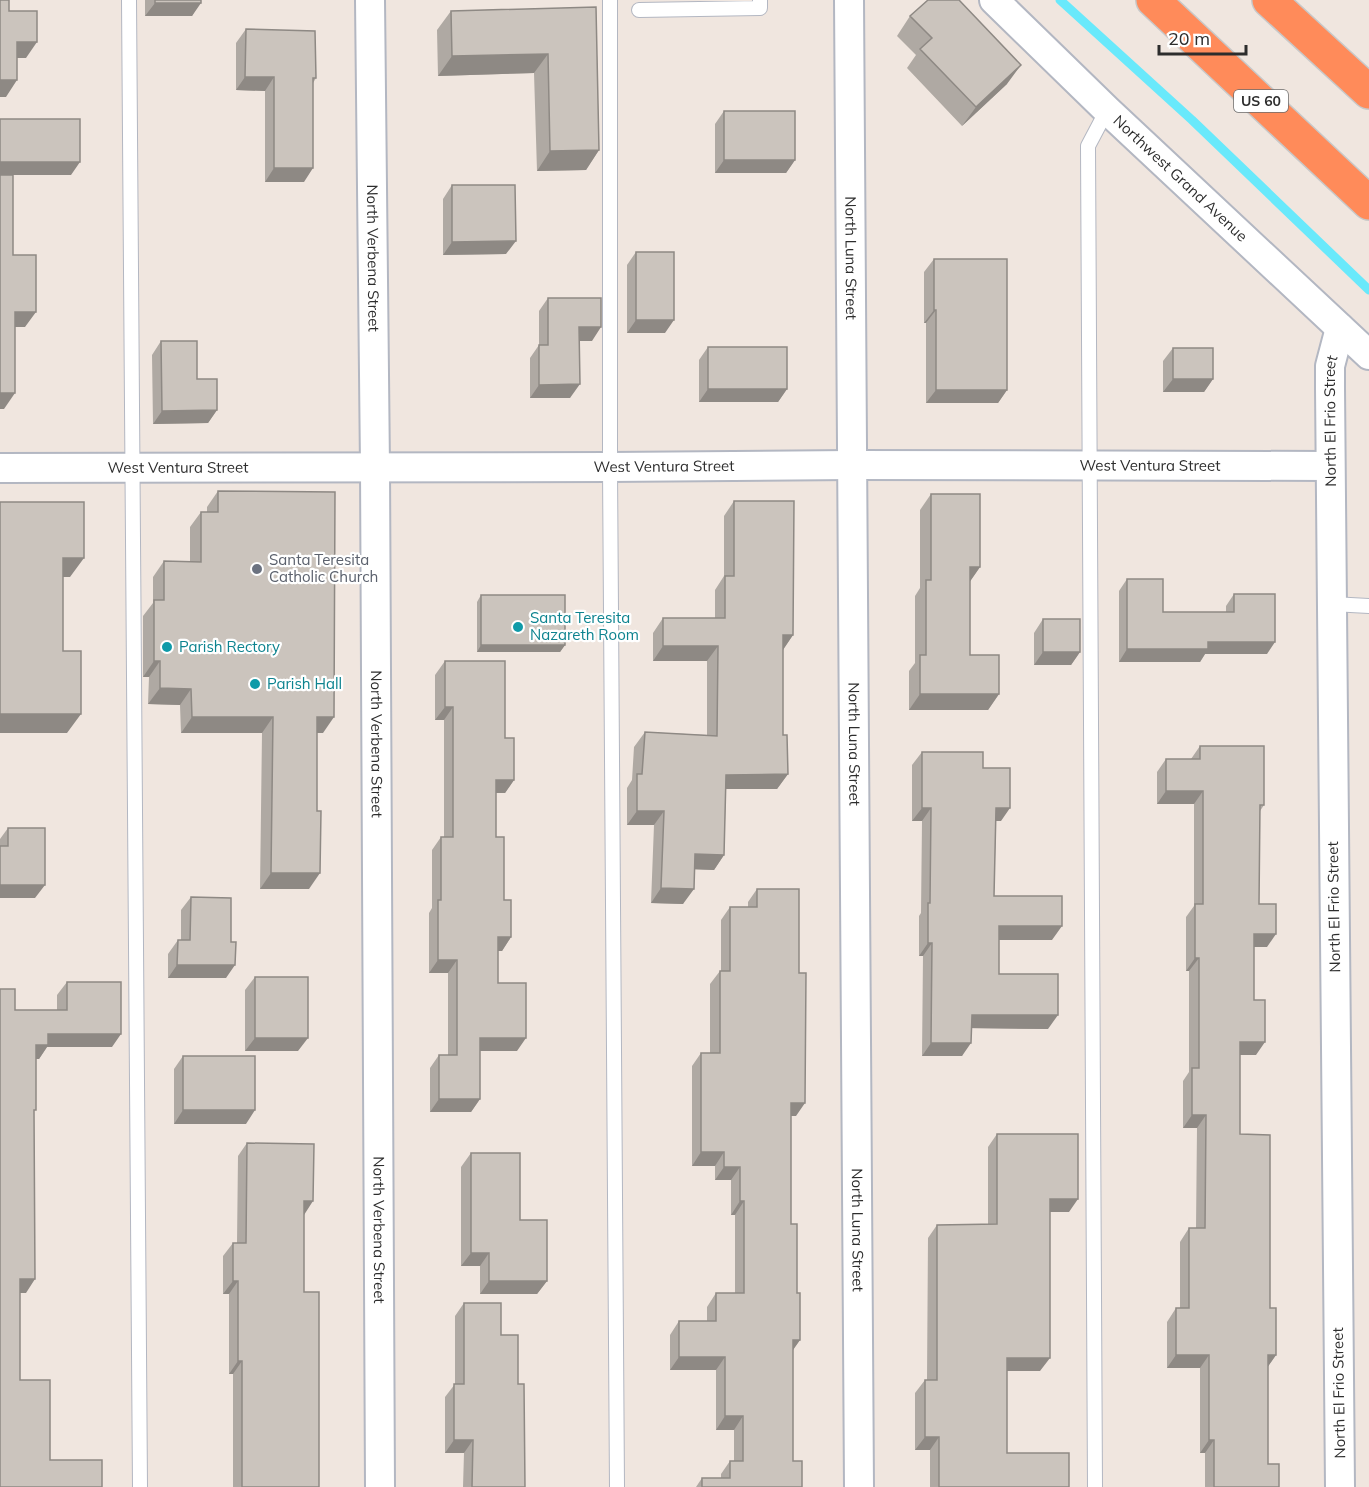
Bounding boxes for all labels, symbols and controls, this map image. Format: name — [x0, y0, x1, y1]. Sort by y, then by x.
scale bar — [1159, 18, 1246, 56]
text: 20 m — [1168, 27, 1210, 50]
road number: US 60 — [1234, 90, 1288, 112]
street label: Northwest Grand Avenue — [1110, 111, 1252, 245]
street label: North Verbena Street — [363, 184, 384, 332]
street label: North Luna Street — [841, 196, 861, 320]
street label: North El Frio Street — [1320, 353, 1341, 487]
street label: West Ventura Street — [1080, 455, 1220, 475]
street label: West Ventura Street — [594, 456, 735, 476]
street label: West Ventura Street — [108, 458, 248, 477]
place label: Santa Teresita Catholic Church — [269, 550, 378, 586]
marker: Santa Teresita Catholic Church — [250, 562, 264, 576]
place label: Santa Teresita Nazareth Room — [530, 608, 639, 644]
marker: Santa Teresita Nazareth Room — [511, 620, 525, 634]
place label: Parish Rectory — [179, 637, 280, 656]
marker: Parish Rectory — [160, 640, 174, 654]
street label: North Verbena Street — [367, 670, 387, 818]
place label: Parish Hall — [267, 674, 342, 693]
marker: Parish Hall — [248, 677, 262, 691]
street label: North Luna Street — [845, 682, 864, 806]
street label: North El Frio Street — [1323, 841, 1344, 973]
street label: North Verbena Street — [369, 1156, 389, 1304]
street label: North Luna Street — [848, 1168, 868, 1292]
street label: North El Frio Street — [1328, 1327, 1349, 1459]

